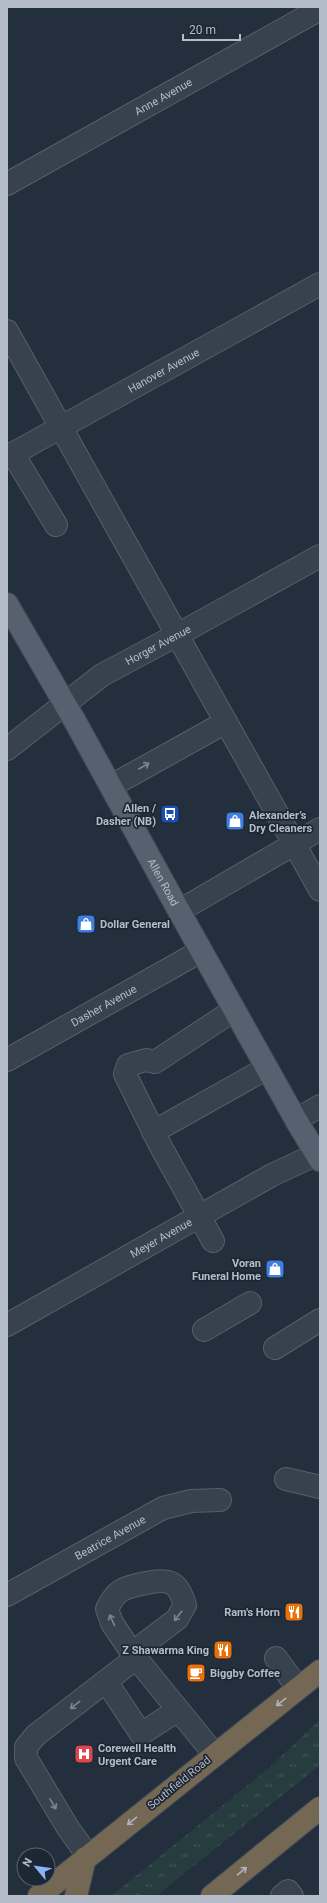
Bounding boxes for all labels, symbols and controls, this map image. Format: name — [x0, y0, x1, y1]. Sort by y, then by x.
scale bar — [183, 16, 240, 42]
text: 20 m — [189, 23, 216, 37]
street label: Anne Avenue — [132, 75, 194, 118]
street label: Hanover Avenue — [126, 345, 202, 395]
street label: Horger Avenue — [123, 622, 193, 668]
one-way arrow — [138, 762, 150, 770]
place label: Allen / Dasher (NB) — [96, 802, 156, 828]
bus stop icon: Allen / Dasher (NB) — [159, 803, 181, 825]
place label: Alexander’s Dry Cleaners — [249, 809, 313, 835]
shop icon: Alexander’s Dry Cleaners — [224, 810, 246, 832]
street label: Allen Road — [145, 856, 181, 908]
shop icon: Dollar General — [75, 913, 97, 935]
place label: Dollar General — [100, 918, 170, 931]
street label: Dasher Avenue — [69, 982, 139, 1029]
street label: Meyer Avenue — [128, 1215, 194, 1260]
place label: Voran Funeral Home — [192, 1257, 261, 1283]
shop icon: Voran Funeral Home — [264, 1258, 286, 1280]
street label: Beatrice Avenue — [72, 1513, 148, 1562]
restaurant icon: Ram's Horn — [283, 1601, 305, 1623]
place label: Ram's Horn — [224, 1606, 280, 1619]
one-way arrow — [173, 1611, 182, 1621]
one-way arrow — [108, 1615, 115, 1627]
restaurant icon: Z Shawarma King — [212, 1639, 234, 1661]
place label: Z Shawarma King — [122, 1644, 209, 1657]
cafe icon: Biggby Coffee — [185, 1662, 207, 1684]
place label: Biggby Coffee — [210, 1667, 280, 1680]
one-way arrow — [276, 1697, 287, 1706]
one-way arrow — [70, 1700, 81, 1709]
place label: Corewell Health Urgent Care — [98, 1742, 176, 1768]
hospital icon: Corewell Health Urgent Care — [73, 1743, 95, 1765]
street label: Southfield Road — [145, 1754, 213, 1812]
one-way arrow — [50, 1798, 58, 1810]
one-way arrow — [126, 1816, 137, 1825]
north arrow — [16, 1847, 56, 1887]
text: N — [20, 1856, 35, 1869]
one-way arrow — [237, 1867, 248, 1876]

